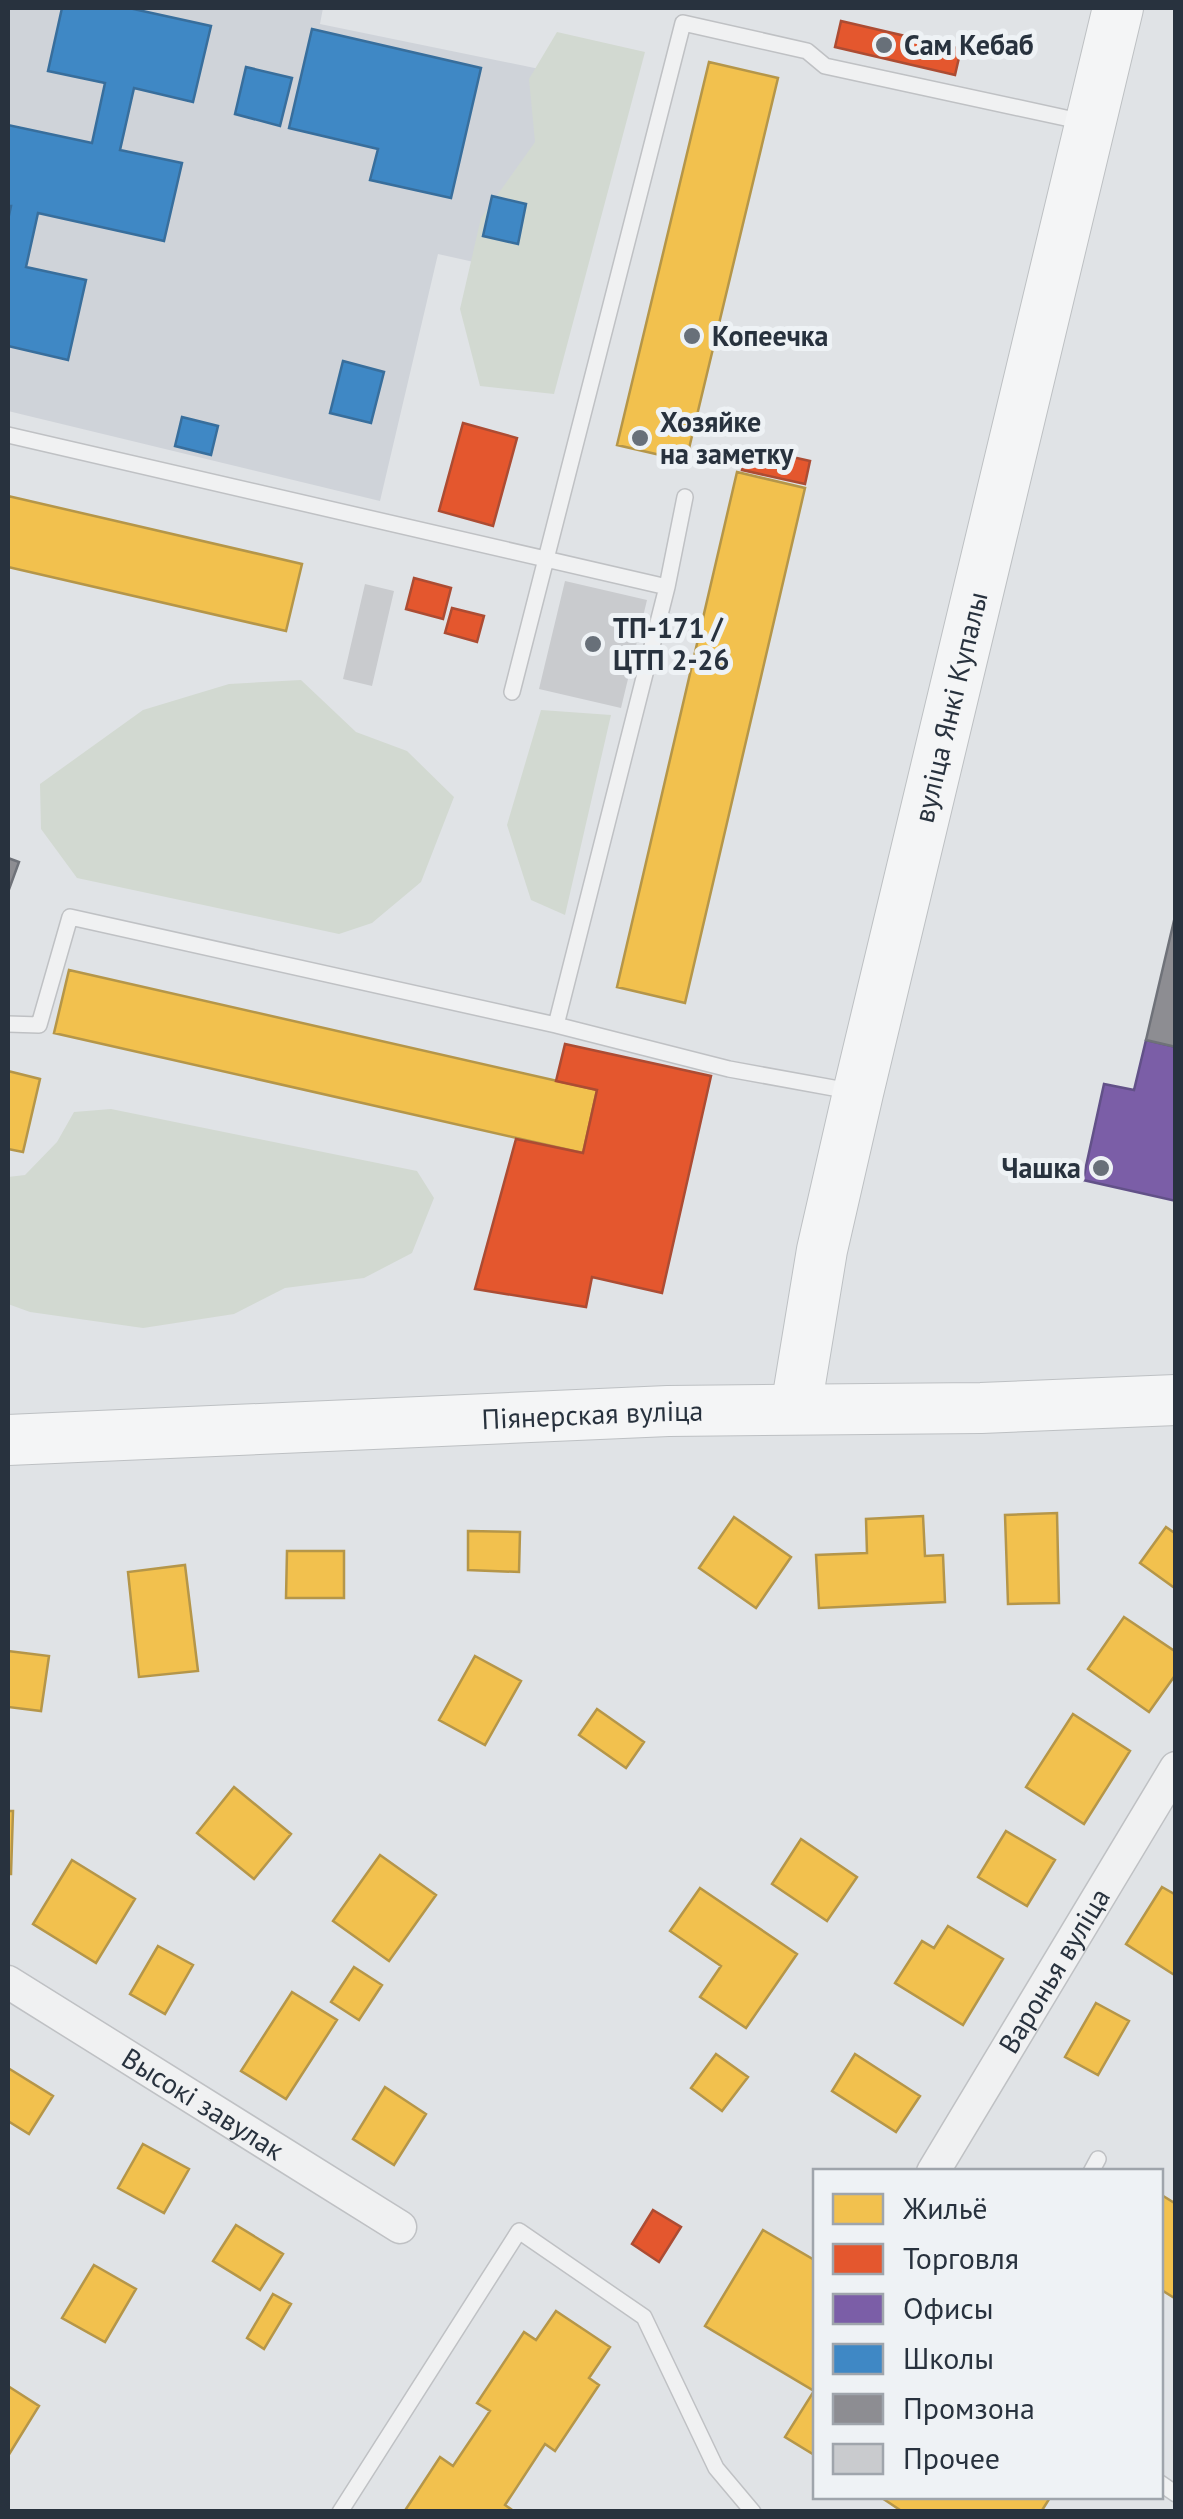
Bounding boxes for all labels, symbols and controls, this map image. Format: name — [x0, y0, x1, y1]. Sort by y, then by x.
place label: Сам Кебаб — [904, 26, 1034, 63]
marker: Сам Кебаб — [873, 34, 895, 56]
place label: Копеечка — [712, 317, 828, 354]
marker: Копеечка — [681, 325, 703, 347]
place label: Хозяйке на заметку — [660, 403, 794, 472]
marker: Хозяйке на заметку — [629, 427, 651, 449]
street label: вуліца Янкі Купалы — [904, 588, 995, 826]
place label: ТП-171 / ЦТП 2-26 — [613, 609, 729, 678]
marker: ТП-171 / ЦТП 2-26 — [582, 633, 604, 655]
place label: Чашка — [1001, 1149, 1081, 1186]
marker: Чашка — [1090, 1157, 1112, 1179]
street label: Піянерская вуліца — [481, 1392, 704, 1437]
street label: Варонья вуліца — [990, 1881, 1118, 2060]
street label: Высокі завулак — [115, 2039, 292, 2168]
legend — [813, 2169, 1163, 2499]
text: Жильё — [902, 2188, 987, 2227]
text: Торговля — [903, 2238, 1019, 2277]
text: Офисы — [903, 2288, 994, 2327]
text: Школы — [903, 2338, 994, 2377]
text: Промзона — [903, 2388, 1035, 2427]
text: Прочее — [903, 2438, 1000, 2477]

